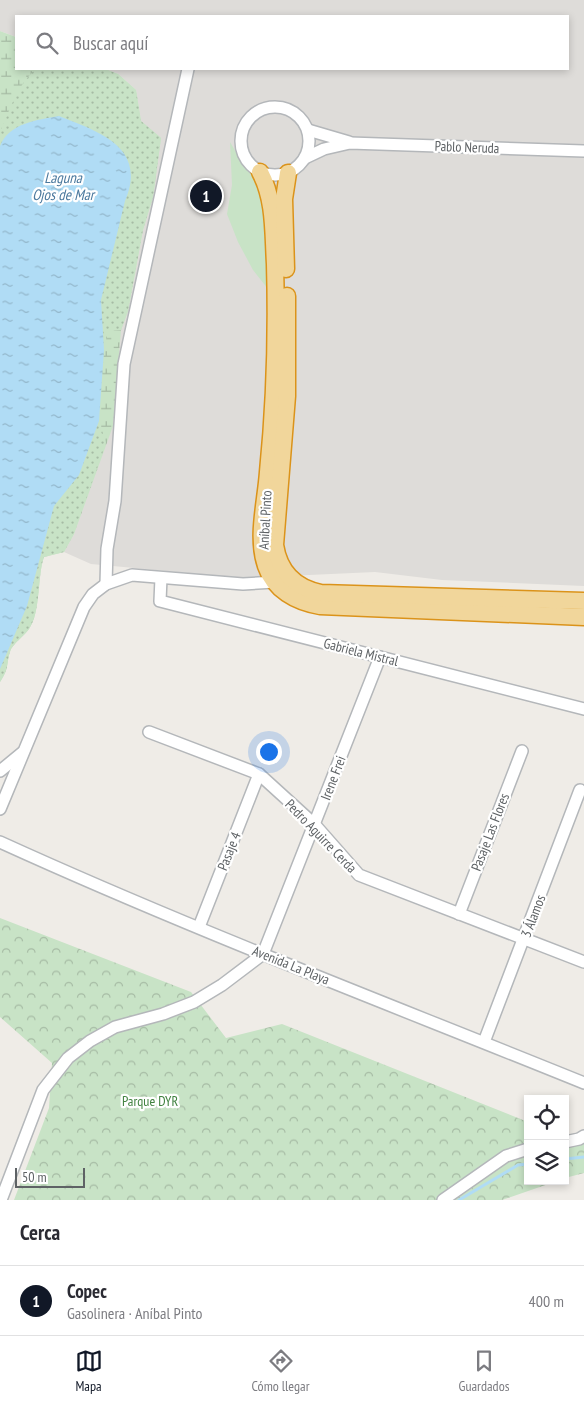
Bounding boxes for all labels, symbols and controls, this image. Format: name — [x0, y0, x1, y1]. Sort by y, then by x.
search box — [15, 15, 569, 70]
icon: search — [33, 29, 61, 57]
text: Buscar aquí — [73, 31, 148, 55]
street label: Pablo Neruda — [434, 137, 500, 157]
water label: Laguna Ojos de Mar — [32, 168, 96, 204]
pin: 1 — [190, 177, 222, 215]
street label: Aníbal Pinto — [254, 490, 276, 550]
street label: Gabriela Mistral — [322, 634, 401, 670]
your location — [256, 739, 282, 765]
street label: Irene Frei — [316, 753, 350, 803]
street label: Pasaje Las Flores — [467, 790, 513, 873]
street label: Pedro Aguirre Cerda — [281, 795, 361, 877]
street label: Pasaje 4 — [213, 828, 245, 873]
street label: 3 Álamos — [517, 892, 549, 940]
street label: Avenida La Playa — [250, 941, 332, 989]
park label: Parque DYR — [122, 1092, 178, 1110]
map controls — [524, 1095, 569, 1185]
button: locate — [524, 1095, 569, 1140]
button: layers — [524, 1140, 569, 1185]
scale bar — [15, 1165, 85, 1188]
text: 50 m — [22, 1168, 47, 1186]
text: Cerca — [20, 1219, 60, 1246]
text: Copec — [67, 1279, 107, 1303]
text: 1 — [32, 1291, 40, 1311]
text: 400 m — [529, 1291, 564, 1311]
text: Gasolinera · Aníbal Pinto — [67, 1303, 202, 1323]
tab: Mapa — [75, 1347, 103, 1395]
tab: Cómo llegar — [252, 1347, 309, 1395]
tab: Guardados — [459, 1347, 509, 1395]

